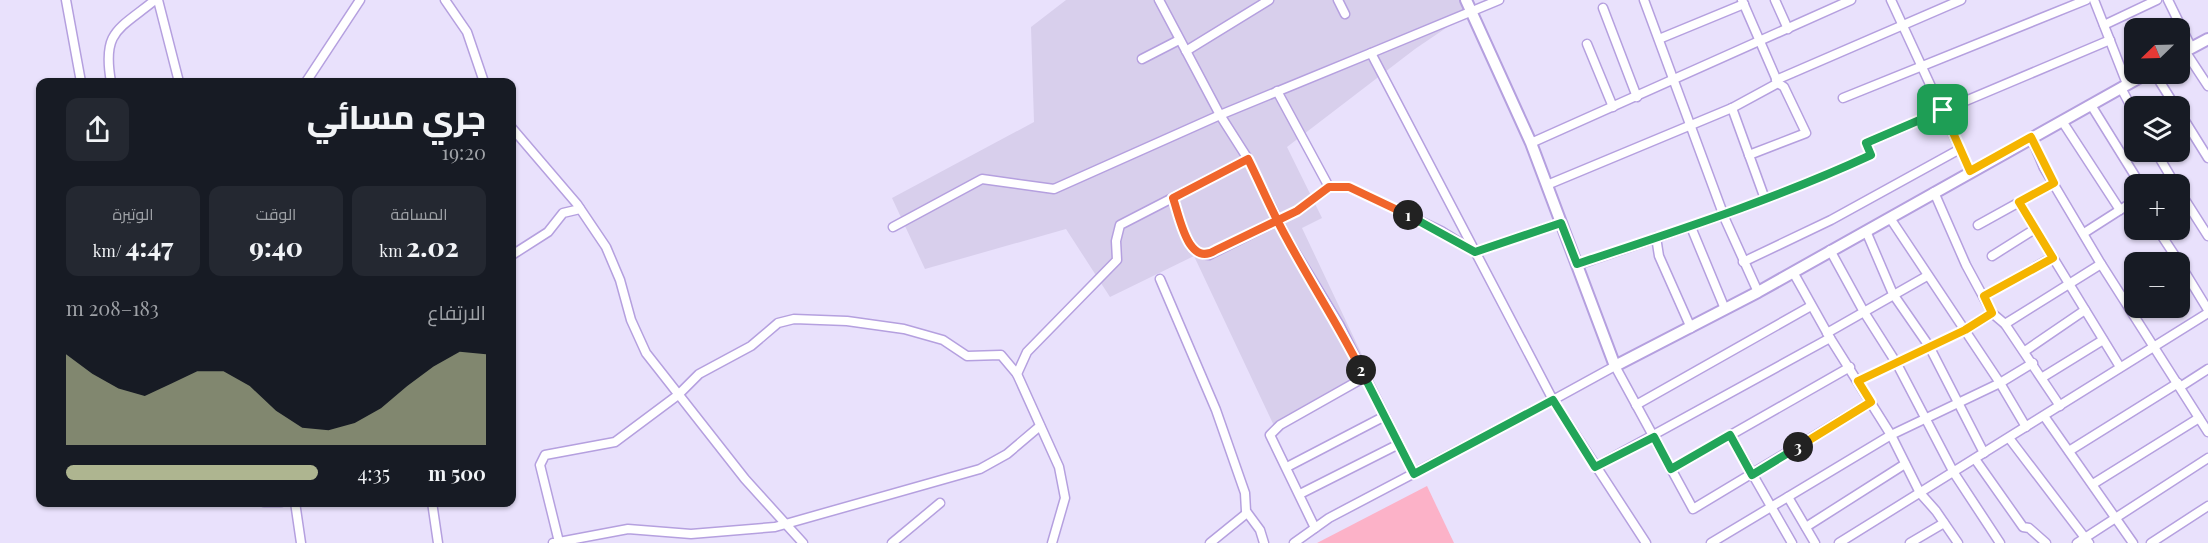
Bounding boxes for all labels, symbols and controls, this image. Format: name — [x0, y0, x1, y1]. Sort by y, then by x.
north arrow — [2124, 18, 2190, 84]
map controls — [2124, 18, 2190, 318]
pin — [1917, 84, 1968, 135]
text: جري مسائي — [307, 93, 486, 137]
icon: arrive — [1926, 93, 1959, 126]
button: layers — [2124, 96, 2190, 162]
button: share — [66, 98, 129, 161]
text: 19:20 — [442, 138, 486, 165]
button: + — [2124, 174, 2190, 240]
pin: 1 — [1393, 200, 1423, 230]
text: الوتيرة — [112, 203, 154, 224]
text: الوقت — [256, 203, 296, 224]
text: المسافة — [391, 203, 447, 224]
text: 1 — [1405, 204, 1411, 225]
text: 4:47 — [126, 229, 173, 264]
text: 9:40 — [249, 229, 303, 264]
text: 2.02 — [406, 229, 459, 264]
text: /km — [93, 240, 126, 261]
text: km — [379, 240, 406, 261]
button: − — [2124, 252, 2190, 318]
text: 183–208 m — [66, 294, 159, 321]
text: الارتفاع — [427, 298, 486, 325]
pin: 2 — [1346, 355, 1376, 385]
text: 2 — [1357, 359, 1365, 380]
pin: 3 — [1783, 432, 1813, 462]
text: 3 — [1794, 436, 1802, 457]
text: 4:35 — [357, 459, 390, 486]
text: 500 m — [428, 459, 486, 486]

